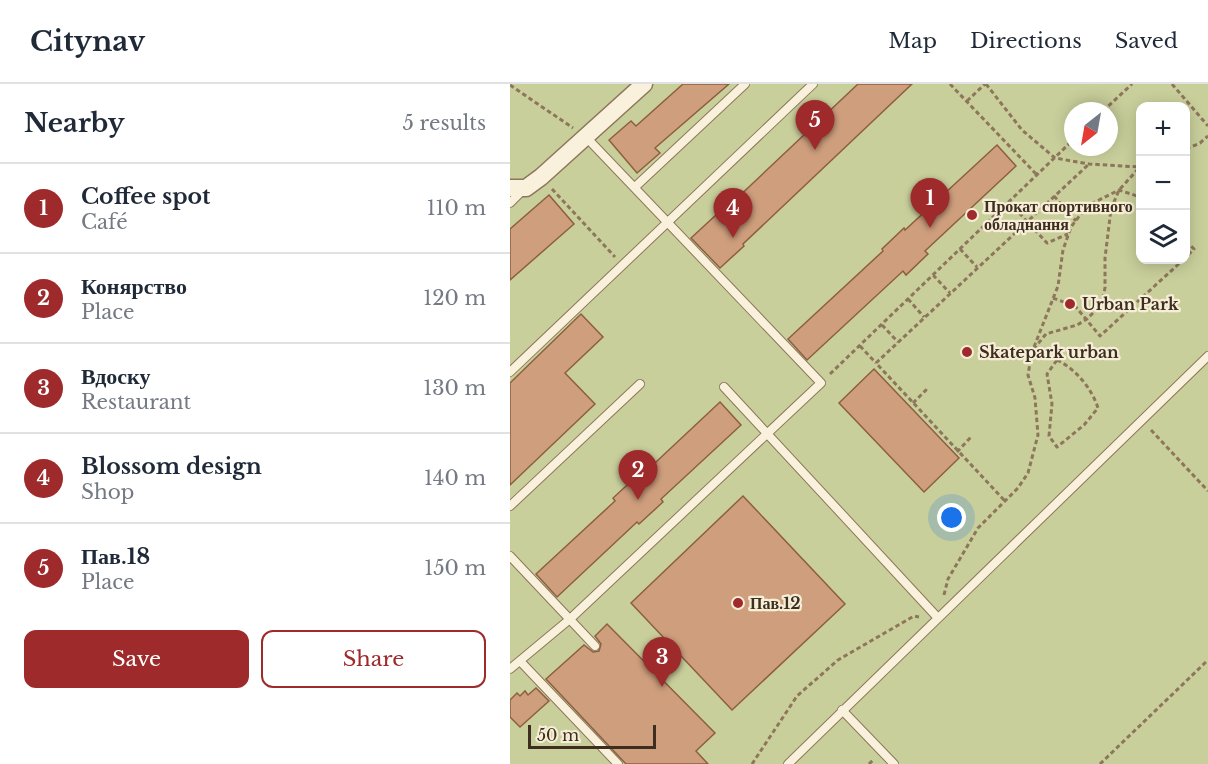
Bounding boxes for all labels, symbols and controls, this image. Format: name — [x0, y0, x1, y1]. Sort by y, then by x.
text: Citynav — [30, 24, 145, 59]
text: Map — [888, 28, 937, 54]
text: Directions — [970, 28, 1082, 54]
text: Saved — [1115, 28, 1178, 54]
pin: 5 — [796, 100, 834, 150]
north arrow — [1064, 102, 1118, 156]
map controls — [1136, 102, 1190, 264]
button: + — [1136, 102, 1190, 156]
text: Nearby — [24, 107, 125, 139]
text: 5 results — [403, 111, 486, 135]
button: − — [1136, 156, 1190, 210]
pin: 1 — [910, 178, 950, 228]
text: Coffee spot — [81, 183, 210, 210]
pin: 4 — [714, 188, 752, 238]
text: 1 — [39, 196, 48, 220]
text: 110 m — [427, 196, 486, 220]
place label: Прокат спортивного обладнання — [984, 196, 1133, 234]
marker: Прокат спортивного обладнання — [965, 208, 979, 222]
text: Café — [81, 210, 128, 234]
button: layers — [1136, 210, 1190, 264]
text: Конярство — [81, 273, 187, 300]
text: 2 — [37, 286, 50, 310]
text: 120 m — [423, 286, 486, 310]
place label: Urban Park — [1082, 294, 1179, 314]
marker: Urban Park — [1063, 297, 1077, 311]
text: Place — [81, 300, 135, 324]
place label: Skatepark urban — [979, 342, 1119, 362]
marker: Skatepark urban — [960, 345, 974, 359]
text: Вдоску — [81, 363, 150, 390]
text: 3 — [37, 376, 50, 400]
text: 130 m — [423, 376, 486, 400]
text: Restaurant — [81, 390, 191, 414]
pin: 2 — [618, 450, 658, 500]
text: Blossom design — [81, 453, 262, 480]
text: 4 — [37, 466, 50, 490]
text: 140 m — [424, 466, 486, 490]
text: Shop — [81, 480, 134, 504]
your location — [937, 503, 966, 532]
text: Пав.18 — [81, 543, 150, 570]
text: 5 — [38, 556, 49, 580]
text: 150 m — [424, 556, 486, 580]
text: Place — [81, 570, 135, 594]
place label: Пав.12 — [750, 593, 801, 613]
marker: Пав.12 — [731, 596, 745, 610]
button: Save — [24, 630, 249, 688]
button: Share — [261, 630, 486, 688]
pin: 3 — [642, 638, 682, 687]
scale bar — [528, 722, 656, 750]
text: 50 m — [537, 725, 579, 745]

